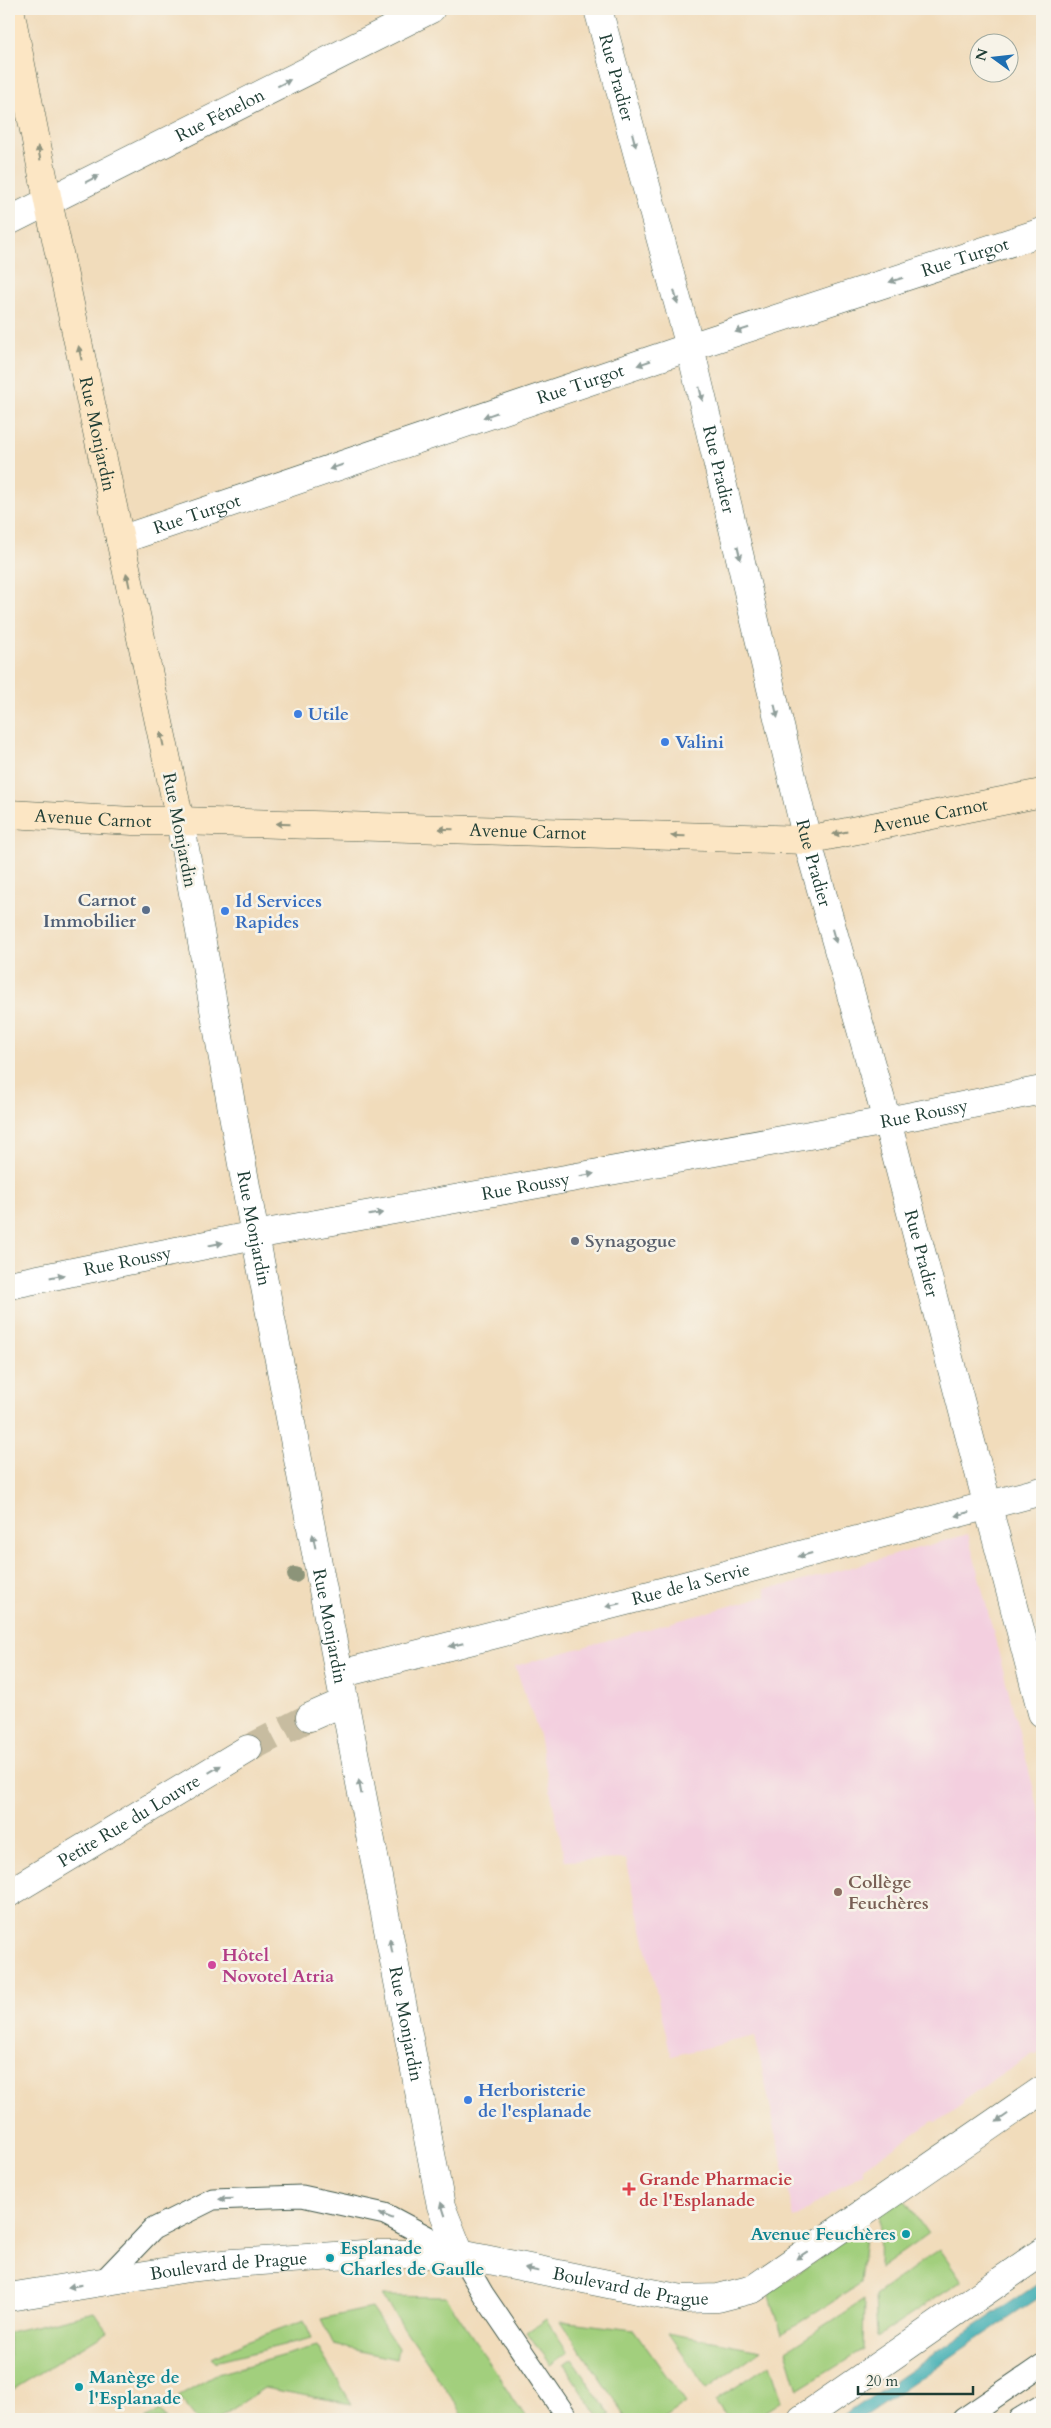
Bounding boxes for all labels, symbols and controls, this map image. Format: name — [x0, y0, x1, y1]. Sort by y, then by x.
street label: Rue Pradier — [592, 31, 640, 125]
north arrow — [968, 32, 1018, 82]
text: N — [971, 46, 993, 63]
one-way arrow — [277, 79, 291, 87]
street label: Rue Fénelon — [171, 82, 270, 148]
one-way arrow — [630, 133, 638, 148]
one-way arrow — [34, 145, 42, 161]
one-way arrow — [84, 175, 99, 183]
street label: Rue Turgot — [918, 232, 1012, 284]
one-way arrow — [888, 276, 903, 284]
one-way arrow — [672, 290, 680, 305]
one-way arrow — [734, 327, 749, 334]
one-way arrow — [76, 345, 84, 360]
street label: Rue Turgot — [534, 358, 628, 411]
one-way arrow — [636, 359, 651, 367]
street label: Rue Monjardin — [73, 374, 122, 495]
one-way arrow — [697, 387, 705, 402]
one-way arrow — [482, 412, 497, 419]
street label: Rue Pradier — [696, 423, 741, 516]
one-way arrow — [328, 464, 343, 471]
street label: Rue Turgot — [150, 488, 244, 541]
one-way arrow — [735, 545, 743, 560]
one-way arrow — [124, 573, 132, 588]
place label: Utile — [308, 702, 349, 727]
one-way arrow — [772, 703, 780, 718]
marker: Utile — [292, 708, 304, 720]
place label: Valini — [675, 730, 724, 755]
one-way arrow — [158, 731, 166, 747]
marker: Valini — [659, 736, 671, 748]
street label: Rue Monjardin — [156, 770, 203, 890]
street label: Avenue Carnot — [870, 792, 990, 840]
street label: Avenue Carnot — [34, 803, 152, 834]
street label: Rue Pradier — [790, 817, 838, 910]
street label: Avenue Carnot — [469, 818, 587, 846]
one-way arrow — [275, 820, 291, 828]
one-way arrow — [438, 825, 454, 833]
one-way arrow — [832, 830, 848, 838]
one-way arrow — [670, 832, 686, 840]
place label: Carnot Immobilier — [43, 888, 137, 934]
place label: Id Services Rapides — [235, 889, 322, 935]
marker: Carnot Immobilier — [140, 904, 152, 916]
marker: Id Services Rapides — [219, 905, 231, 917]
one-way arrow — [831, 928, 839, 943]
street label: Rue Roussy — [878, 1093, 971, 1135]
street label: Rue Roussy — [480, 1166, 572, 1207]
street label: Rue Monjardin — [230, 1169, 277, 1289]
one-way arrow — [579, 1171, 595, 1179]
street label: Rue Pradier — [898, 1207, 945, 1301]
one-way arrow — [368, 1209, 384, 1217]
place label: Synagogue — [585, 1229, 677, 1254]
marker: Synagogue — [569, 1235, 581, 1247]
one-way arrow — [208, 1239, 224, 1247]
street label: Rue Roussy — [82, 1240, 174, 1283]
one-way arrow — [49, 1272, 64, 1280]
one-way arrow — [954, 1510, 969, 1518]
one-way arrow — [310, 1533, 318, 1549]
one-way arrow — [797, 1551, 812, 1559]
street label: Rue de la Servie — [629, 1557, 753, 1612]
street label: Rue Monjardin — [306, 1567, 353, 1687]
one-way arrow — [606, 1601, 621, 1609]
one-way arrow — [448, 1641, 463, 1649]
one-way arrow — [209, 1764, 222, 1773]
street label: Petite Rue du Louvre — [53, 1769, 205, 1874]
one-way arrow — [356, 1779, 364, 1795]
place label: Collège Feuchères — [848, 1870, 929, 1916]
marker: Collège Feuchères — [832, 1886, 844, 1898]
one-way arrow — [386, 1938, 394, 1954]
place label: Hôtel Novotel Atria — [222, 1943, 334, 1989]
marker: Hôtel Novotel Atria — [206, 1959, 218, 1971]
street label: Rue Monjardin — [382, 1964, 429, 2084]
place label: Herboristerie de l'esplanade — [478, 2078, 592, 2124]
marker: Herboristerie de l'esplanade — [462, 2094, 474, 2106]
one-way arrow — [996, 2113, 1009, 2123]
place label: Grande Pharmacie de l'Esplanade — [639, 2167, 792, 2213]
marker: Grande Pharmacie de l'Esplanade — [623, 2183, 635, 2195]
one-way arrow — [218, 2195, 234, 2203]
one-way arrow — [438, 2201, 446, 2216]
one-way arrow — [379, 2211, 393, 2219]
place label: Avenue Feuchères — [750, 2222, 896, 2247]
marker: Avenue Feuchères — [900, 2228, 912, 2240]
place label: Esplanade Charles de Gaulle — [340, 2236, 485, 2282]
street label: Boulevard de Prague — [148, 2246, 308, 2287]
one-way arrow — [795, 2250, 809, 2260]
marker: Esplanade Charles de Gaulle — [324, 2252, 336, 2264]
street label: Boulevard de Prague — [550, 2261, 709, 2312]
one-way arrow — [523, 2265, 539, 2273]
one-way arrow — [67, 2282, 83, 2290]
scale bar — [858, 2363, 974, 2395]
place label: Manège de l'Esplanade — [89, 2365, 181, 2411]
text: 20 m — [866, 2371, 898, 2391]
marker: Manège de l'Esplanade — [73, 2381, 85, 2393]

